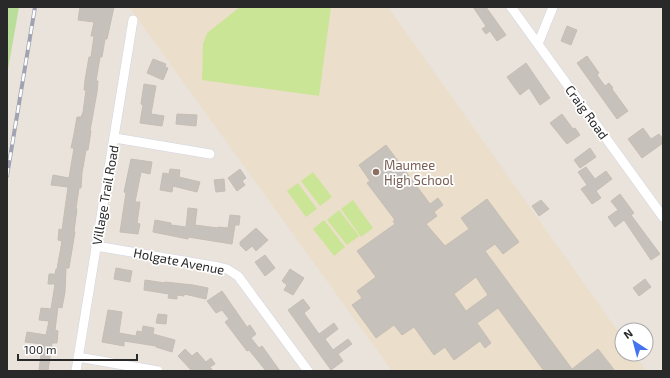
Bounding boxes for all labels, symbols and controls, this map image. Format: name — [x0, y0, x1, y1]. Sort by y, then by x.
street label: Craig Road — [562, 82, 612, 142]
street label: Village Trail Road — [88, 144, 122, 246]
place label: Maumee High School — [384, 157, 454, 188]
marker: Maumee High School — [371, 167, 381, 177]
street label: Holgate Avenue — [132, 244, 226, 278]
north arrow — [614, 322, 654, 362]
text: N — [621, 326, 635, 341]
scale bar — [18, 336, 137, 362]
text: 100 m — [24, 342, 56, 356]

